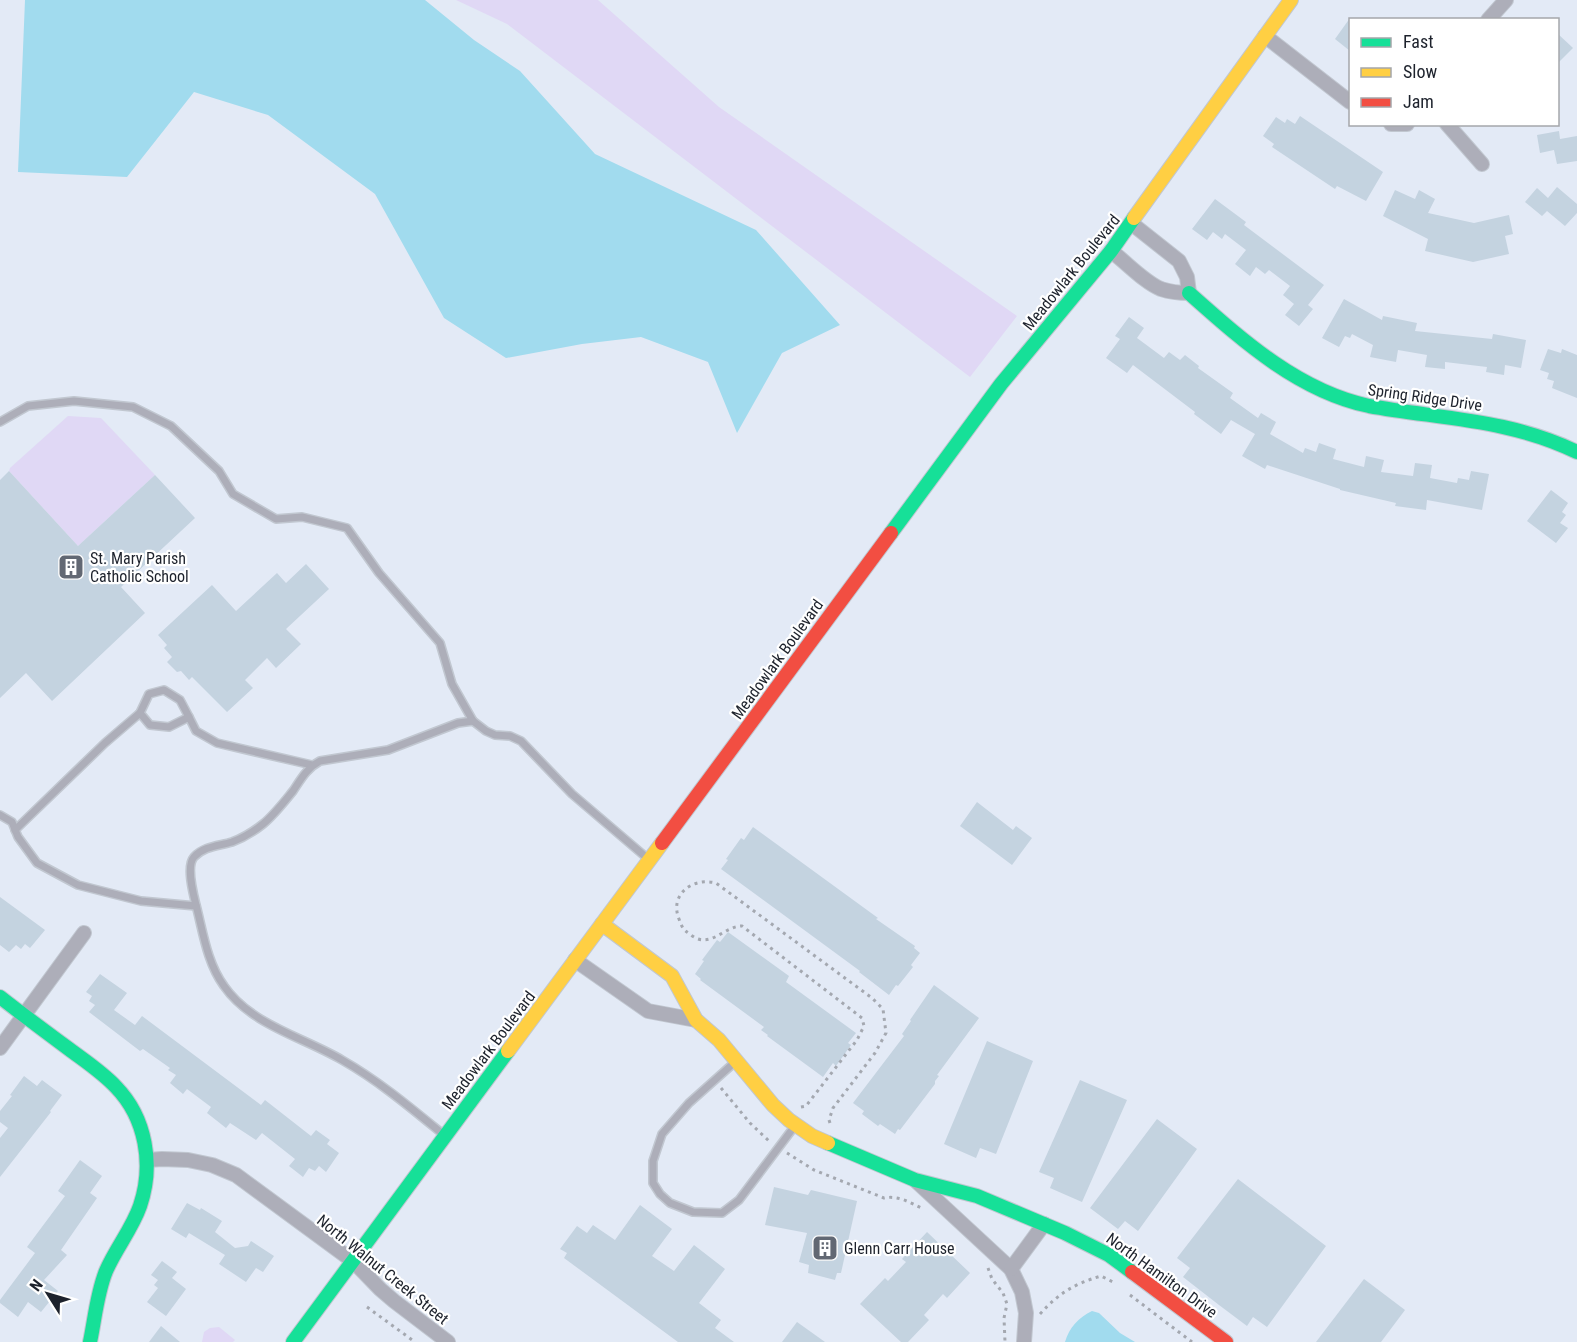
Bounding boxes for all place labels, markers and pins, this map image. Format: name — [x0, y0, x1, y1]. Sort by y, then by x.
place label: St. Mary Parish Catholic School — [90, 549, 189, 586]
building icon: St. Mary Parish Catholic School — [56, 552, 86, 582]
building icon: Glenn Carr House — [810, 1233, 840, 1263]
place label: Glenn Carr House — [844, 1239, 954, 1258]

